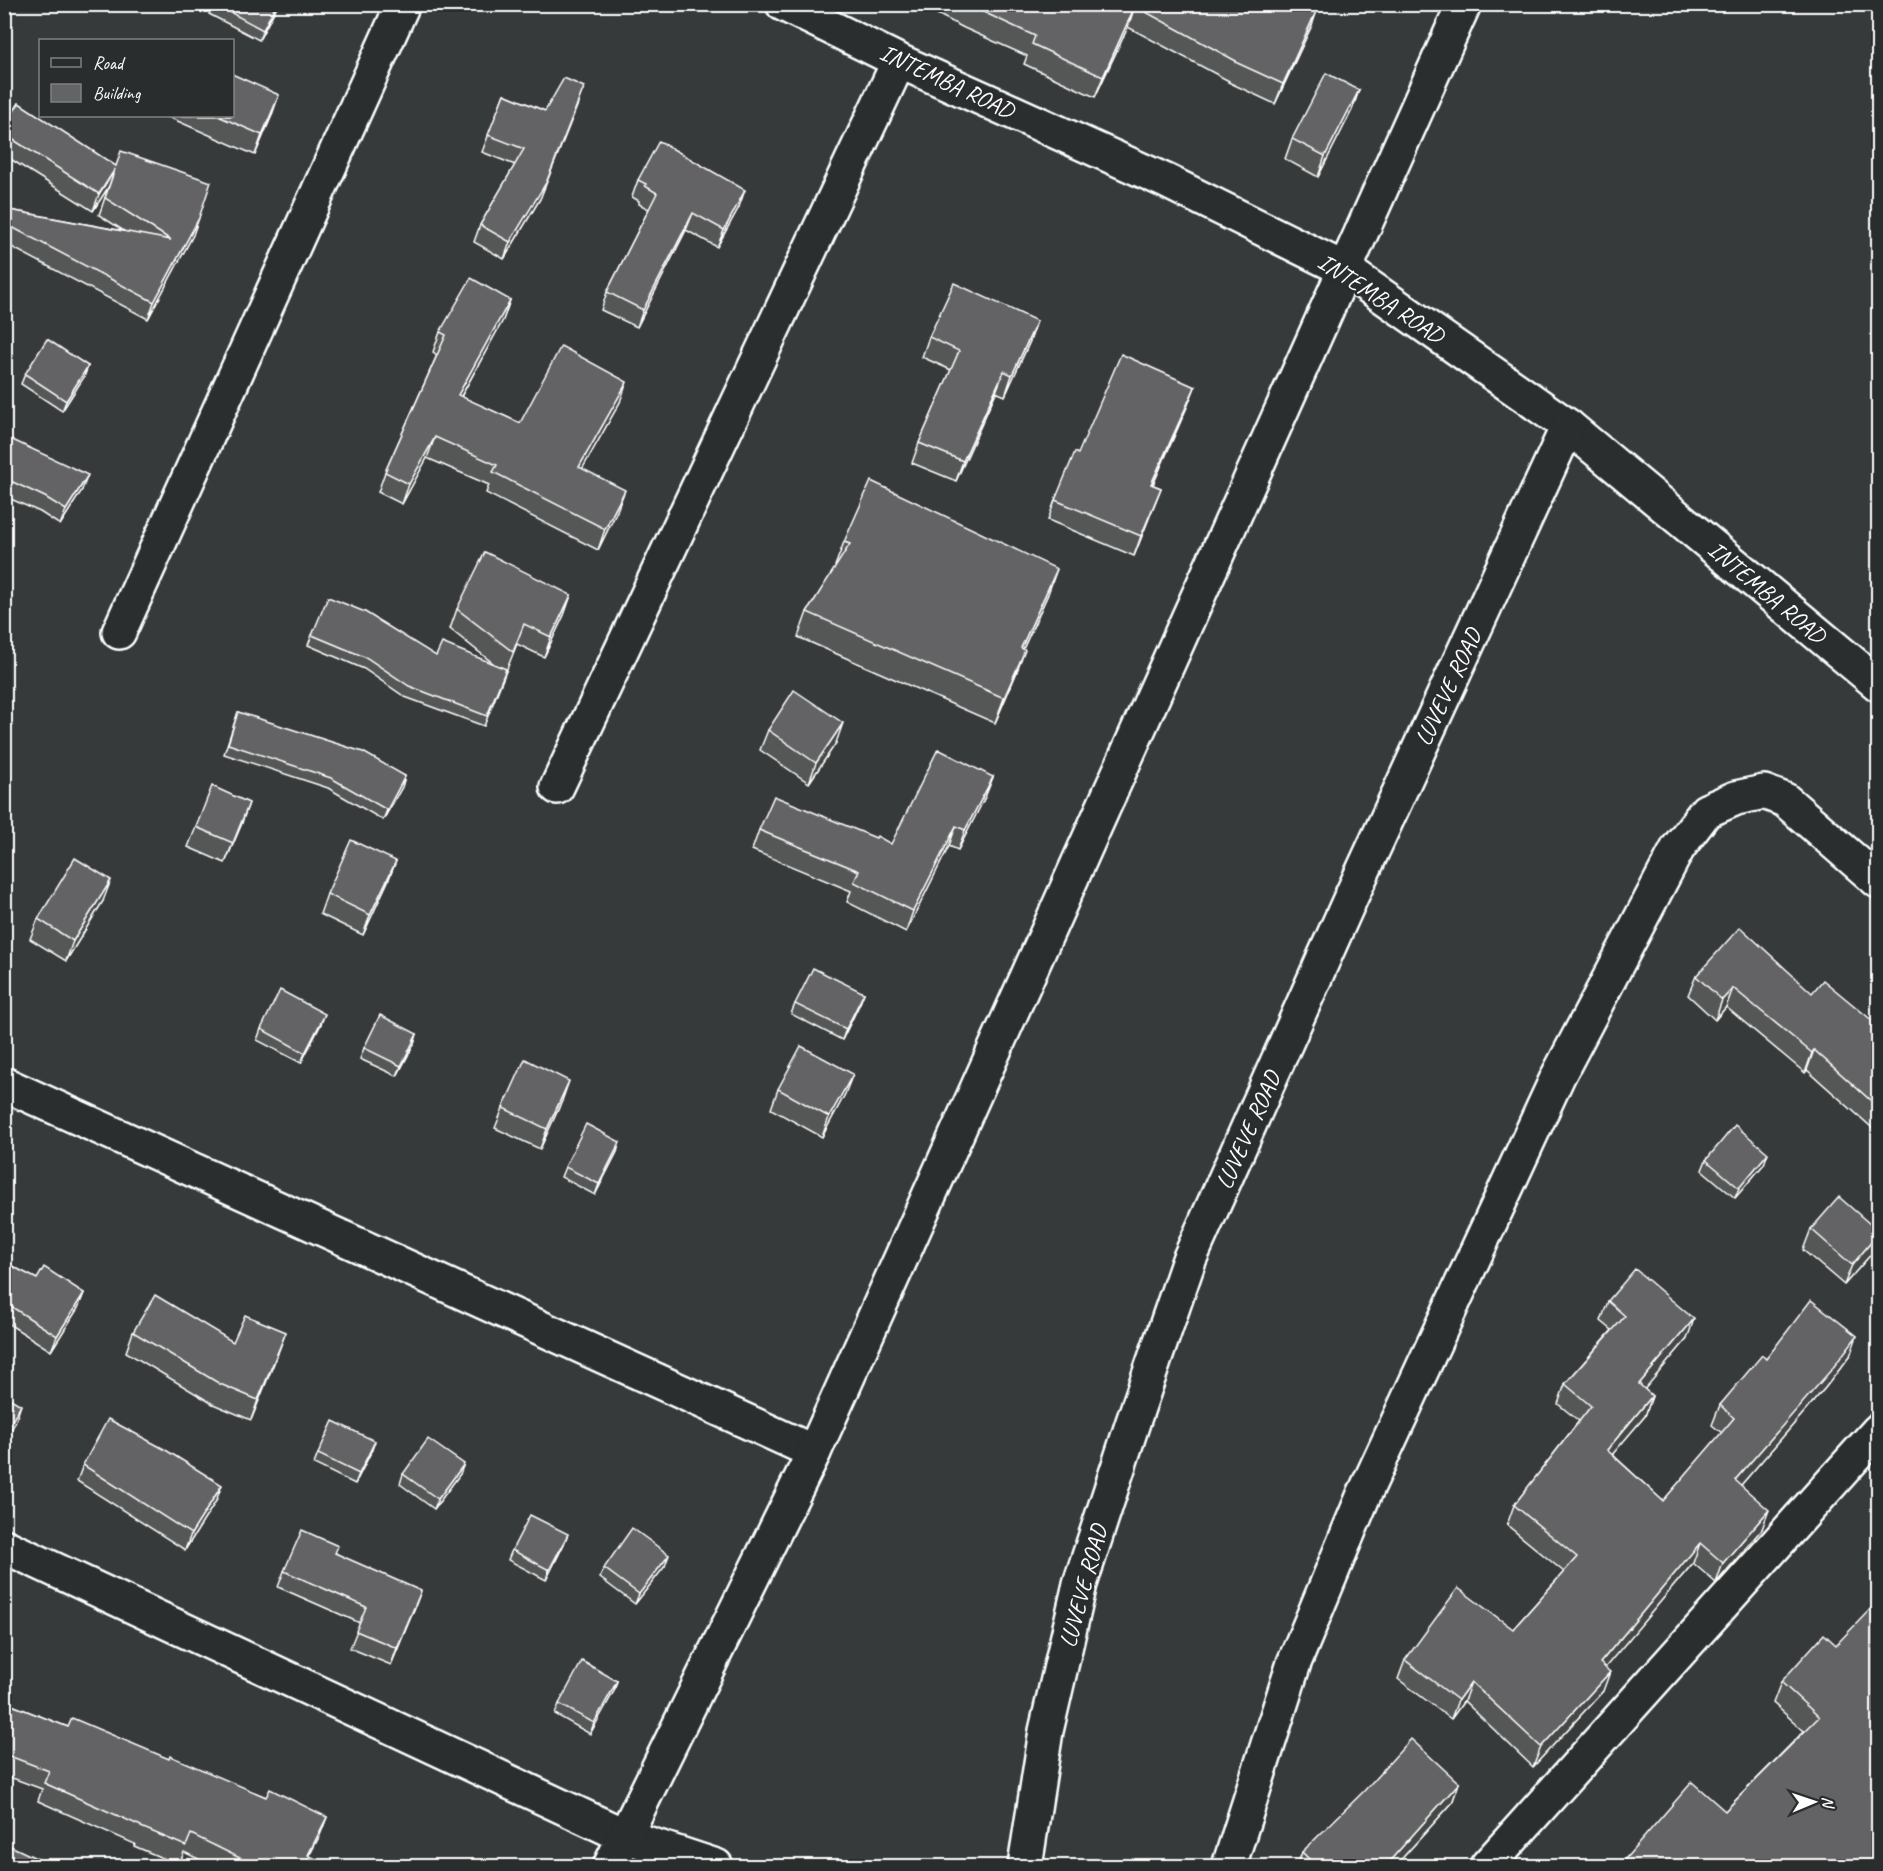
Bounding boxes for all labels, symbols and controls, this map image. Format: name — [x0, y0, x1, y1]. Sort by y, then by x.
street label: INTEMBA ROAD — [875, 37, 1021, 126]
legend — [39, 39, 234, 117]
text: Road — [93, 52, 126, 74]
text: Building — [93, 82, 142, 104]
street label: INTEMBA ROAD — [1312, 246, 1451, 351]
street label: INTEMBA ROAD — [1702, 534, 1834, 651]
street label: LUVEVE ROAD — [1408, 622, 1489, 750]
street label: LUVEVE ROAD — [1209, 1065, 1288, 1193]
street label: LUVEVE ROAD — [1052, 1519, 1114, 1651]
north arrow — [1784, 1772, 1844, 1832]
text: N — [1818, 1796, 1838, 1810]

